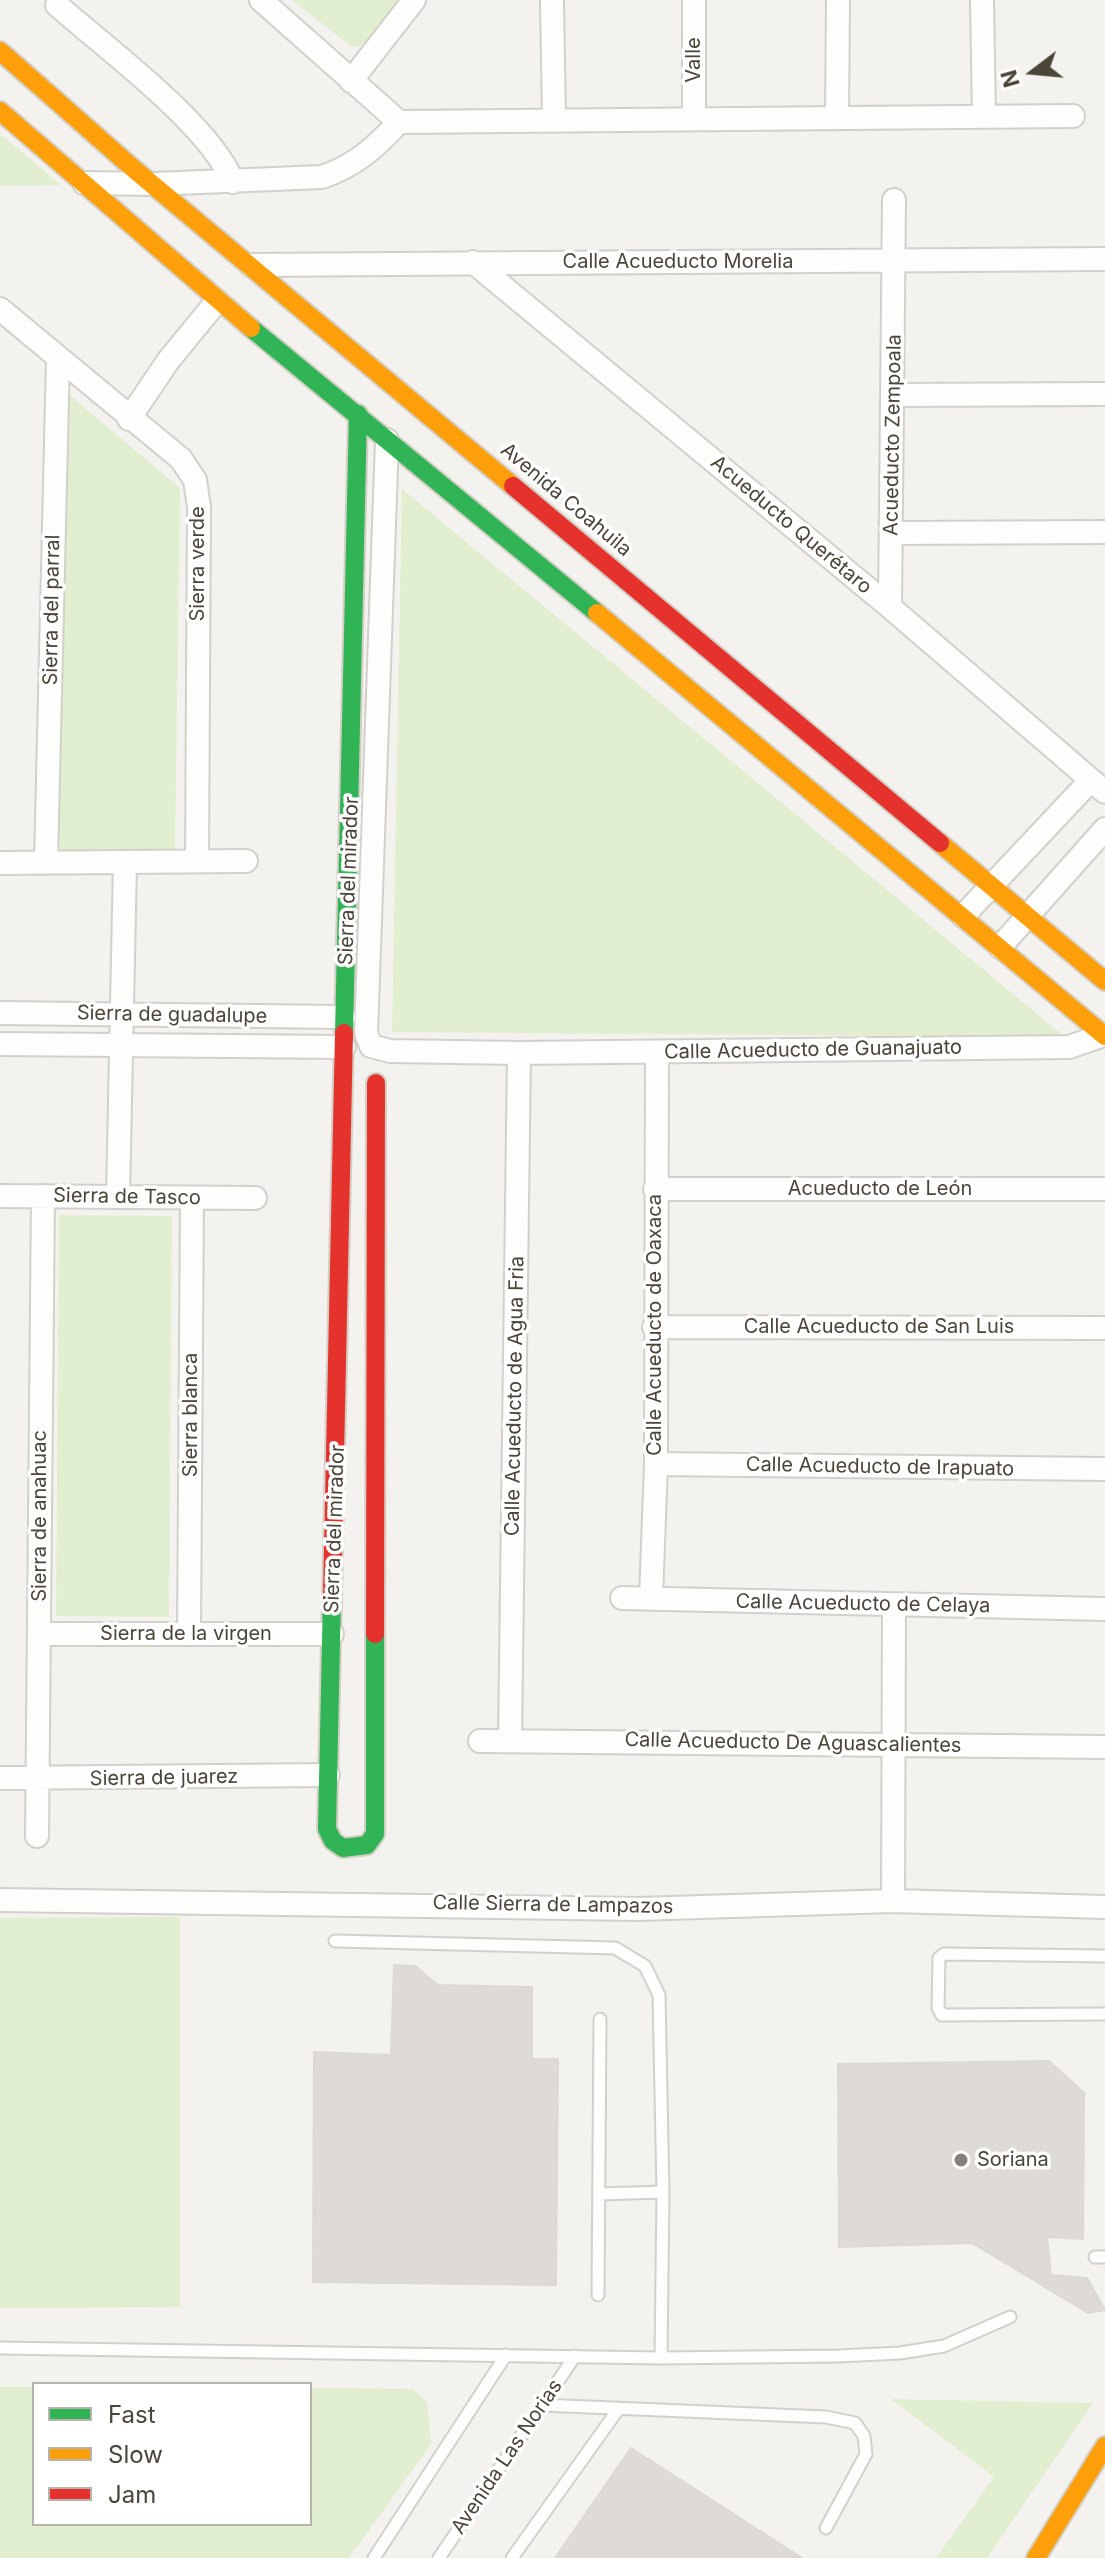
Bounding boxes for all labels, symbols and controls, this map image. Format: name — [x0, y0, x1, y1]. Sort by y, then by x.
north arrow — [993, 32, 1073, 112]
street label: Valle — [682, 37, 706, 83]
text: N — [995, 67, 1025, 90]
street label: Calle Acueducto Morelia — [563, 250, 793, 274]
street label: Acueducto Zempoala — [879, 334, 907, 536]
street label: Avenida Coahuila — [496, 438, 636, 562]
street label: Acueducto Querétaro — [706, 451, 876, 599]
street label: Sierra verde — [186, 506, 210, 622]
street label: Sierra del parral — [39, 534, 65, 686]
street label: Sierra del mirador — [334, 796, 364, 966]
street label: Sierra de guadalupe — [77, 1001, 267, 1029]
street label: Calle Acueducto de Guanajuato — [664, 1035, 962, 1065]
street label: Acueducto de León — [788, 1177, 972, 1201]
street label: Sierra de Tasco — [53, 1184, 201, 1210]
street label: Calle Acueducto de Oaxaca — [643, 1194, 667, 1456]
street label: Calle Acueducto de Agua Fria — [501, 1256, 529, 1536]
street label: Calle Acueducto de San Luis — [744, 1315, 1014, 1339]
street label: Sierra blanca — [179, 1353, 203, 1477]
street label: Sierra de anahuac — [28, 1430, 52, 1602]
street label: Sierra del mirador — [320, 1444, 350, 1614]
street label: Calle Acueducto de Irapuato — [746, 1453, 1014, 1481]
street label: Calle Acueducto de Celaya — [735, 1590, 991, 1618]
street label: Sierra de la virgen — [100, 1622, 272, 1646]
street label: Calle Acueducto De Aguascalientes — [624, 1728, 962, 1758]
street label: Sierra de juarez — [90, 1765, 238, 1791]
street label: Calle Sierra de Lampazos — [432, 1891, 674, 1919]
place label: Soriana — [977, 2148, 1049, 2172]
marker: Soriana — [952, 2151, 970, 2169]
street label: Avenida Las Norias — [446, 2375, 568, 2539]
legend — [32, 2382, 312, 2526]
text: Fast — [108, 2400, 156, 2429]
text: Slow — [108, 2440, 163, 2469]
text: Jam — [108, 2480, 156, 2509]

